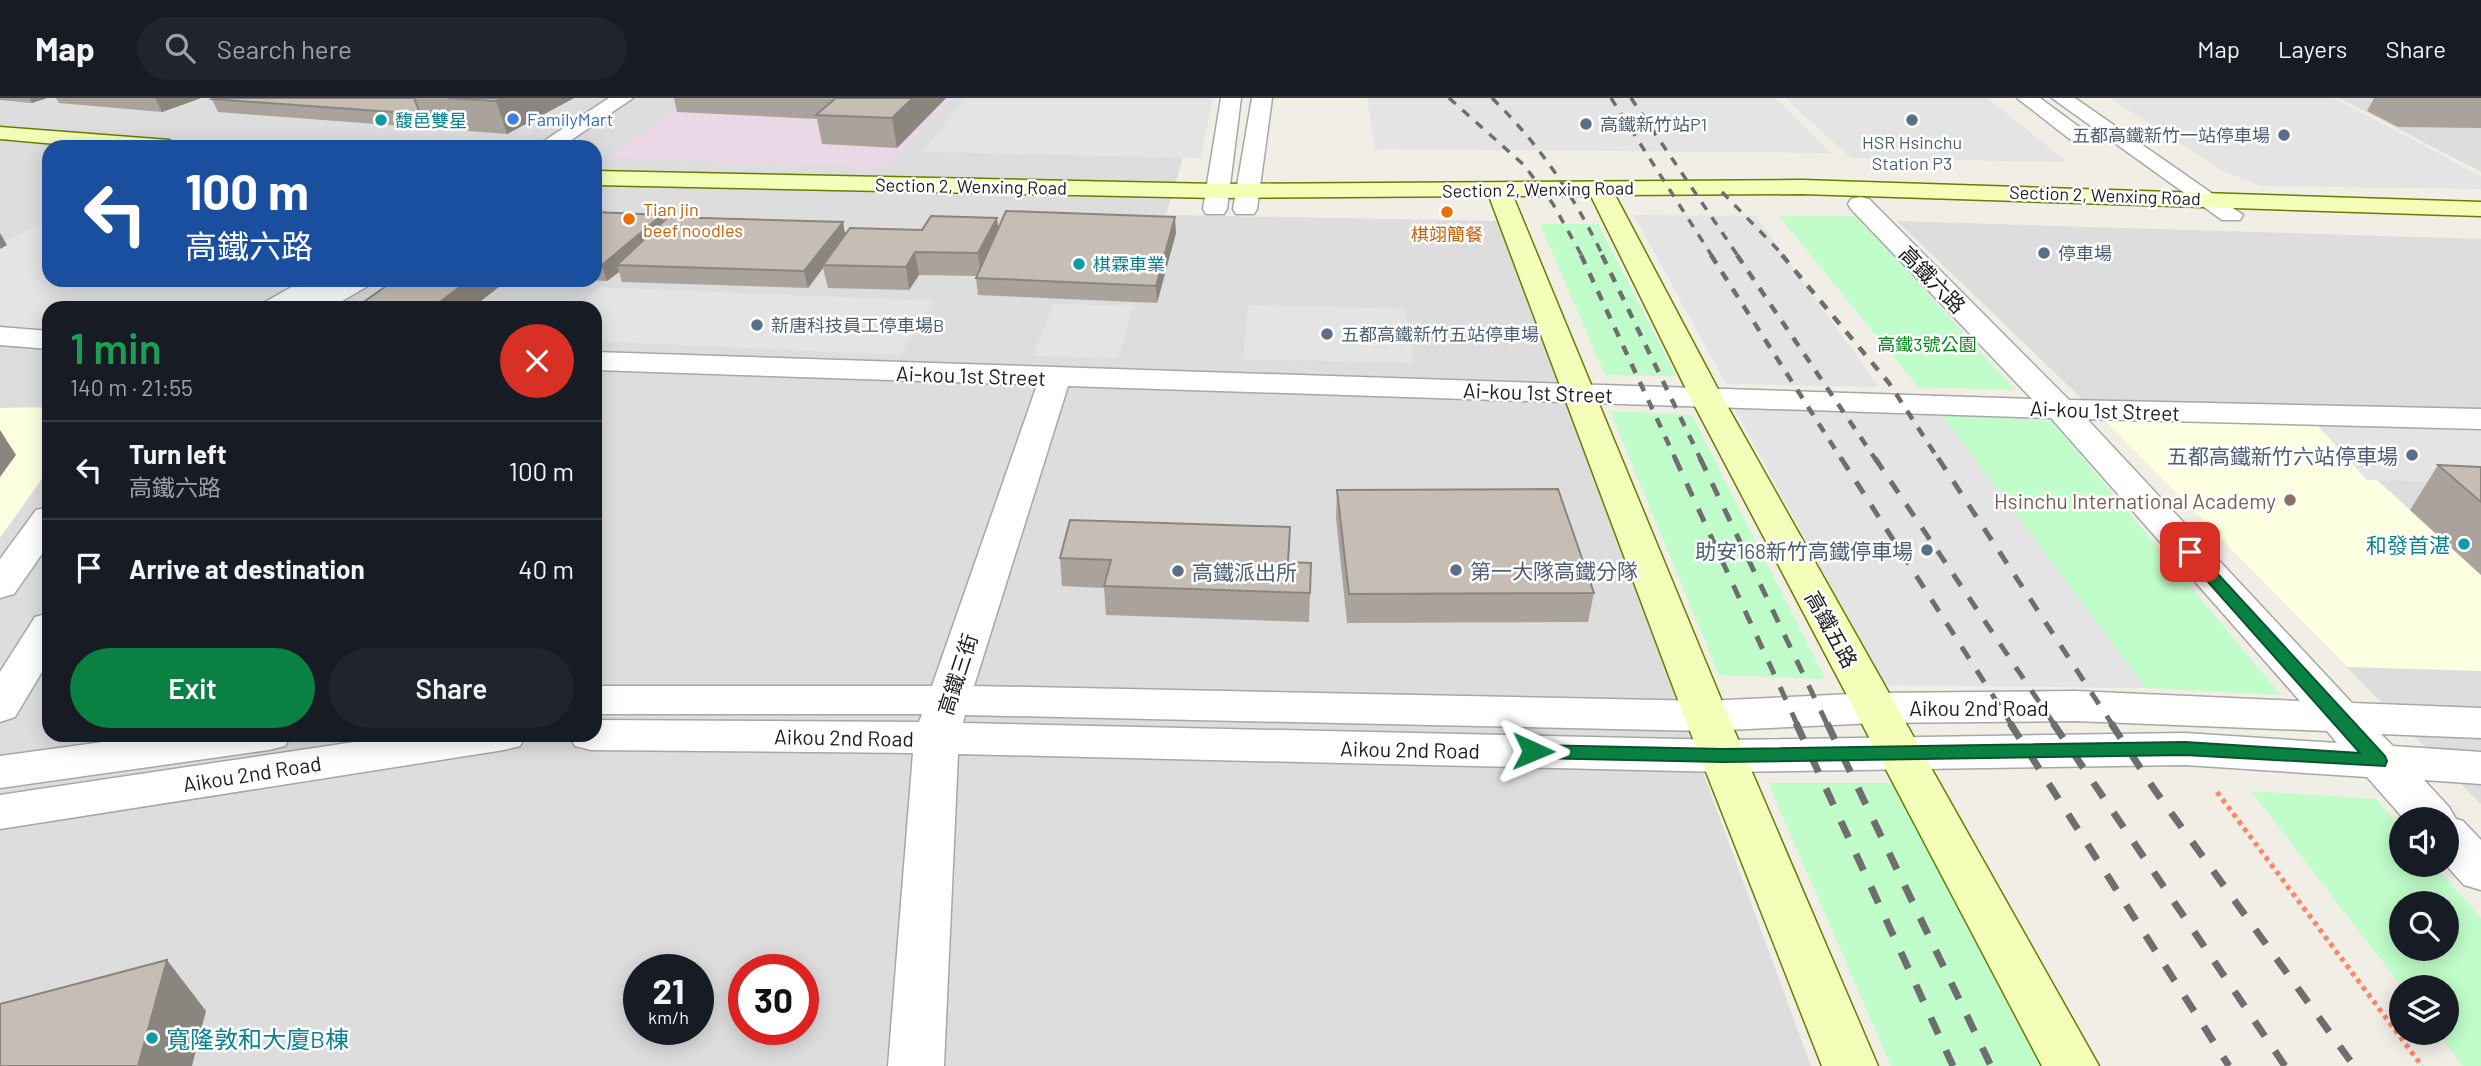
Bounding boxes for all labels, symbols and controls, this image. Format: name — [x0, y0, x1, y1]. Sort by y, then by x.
search box — [137, 17, 627, 80]
text: Map — [35, 28, 95, 68]
icon: search — [161, 29, 199, 67]
text: Search here — [217, 33, 352, 64]
text: Map — [2197, 34, 2240, 63]
text: Layers — [2278, 34, 2347, 63]
text: Share — [2385, 34, 2446, 63]
place label: FamilyMart — [527, 108, 613, 130]
place label: 馥邑雙星 — [395, 109, 467, 131]
marker: FamilyMart — [505, 111, 521, 127]
marker: 馥邑雙星 — [373, 112, 389, 128]
marker: HSR Hsinchu Station P3 — [1904, 112, 1920, 128]
place label: 高鐵新竹站P1 — [1600, 113, 1707, 135]
marker: 高鐵新竹站P1 — [1578, 116, 1594, 132]
place label: 五都高鐵新竹一站停車場 — [2072, 124, 2270, 146]
marker: 五都高鐵新竹一站停車場 — [2276, 127, 2292, 143]
place label: HSR Hsinchu Station P3 — [1862, 131, 1962, 174]
text: 100 m — [185, 161, 309, 220]
icon: left — [70, 168, 161, 259]
street label: Section 2, Wenxing Road — [875, 173, 1067, 199]
street label: Section 2, Wenxing Road — [1442, 176, 1634, 202]
street label: Section 2, Wenxing Road — [2009, 181, 2201, 209]
place label: Tian jin beef noodles — [643, 198, 743, 241]
marker: 棋翊簡餐 — [1439, 204, 1455, 220]
marker: Tian jin beef noodles — [621, 211, 637, 227]
place label: 棋翊簡餐 — [1411, 223, 1483, 245]
text: 高鐵六路 — [185, 226, 313, 264]
street label: 高鐵六路 — [1895, 240, 1971, 318]
place label: 停車場 — [2058, 242, 2112, 264]
marker: 停車場 — [2036, 245, 2052, 261]
place label: 棋霖車業 — [1093, 253, 1165, 275]
marker: 棋霖車業 — [1071, 256, 1087, 272]
place label: 新唐科技員工停車場B — [771, 314, 944, 336]
marker: 新唐科技員工停車場B — [749, 317, 765, 333]
text: 1 min — [70, 322, 162, 372]
place label: 五都高鐵新竹五站停車場 — [1341, 323, 1539, 345]
button: close — [500, 324, 574, 398]
marker: 五都高鐵新竹五站停車場 — [1319, 326, 1335, 342]
park label: 高鐵3號公園 — [1877, 333, 1977, 355]
street label: Ai-kou 1st Street — [896, 360, 1046, 390]
text: 140 m · 21:55 — [70, 373, 193, 401]
street label: Ai-kou 1st Street — [1463, 377, 1613, 407]
street label: Ai-kou 1st Street — [2030, 395, 2180, 425]
text: Turn left — [129, 438, 227, 469]
place label: 五都高鐵新竹六站停車場 — [2167, 443, 2398, 468]
marker: 五都高鐵新竹六站停車場 — [2404, 447, 2420, 463]
icon: left — [70, 451, 108, 489]
text: 100 m — [509, 455, 574, 486]
text: 高鐵六路 — [129, 473, 221, 501]
place label: Hsinchu International Academy — [1994, 488, 2276, 513]
marker: Hsinchu International Academy — [2282, 492, 2298, 508]
pin — [2160, 522, 2220, 582]
place label: 和發首湛 — [2366, 532, 2450, 557]
icon: arrive — [2171, 533, 2209, 571]
marker: 和發首湛 — [2456, 536, 2472, 552]
place label: 助安168新竹高鐵停車場 — [1695, 538, 1913, 563]
marker: 助安168新竹高鐵停車場 — [1919, 542, 1935, 558]
icon: arrive — [70, 549, 108, 587]
text: Arrive at destination — [129, 553, 365, 584]
text: 40 m — [518, 553, 574, 584]
place label: 第一大隊高鐵分隊 — [1470, 558, 1638, 583]
place label: 高鐵派出所 — [1192, 559, 1297, 584]
marker: 第一大隊高鐵分隊 — [1448, 562, 1464, 578]
marker: 高鐵派出所 — [1170, 563, 1186, 579]
street label: 高鐵五路 — [1801, 586, 1863, 672]
street label: 高鐵三街 — [932, 630, 982, 718]
button: Exit — [70, 648, 315, 728]
button: Share — [329, 648, 574, 728]
street label: Aikou 2nd Road — [1909, 695, 2049, 720]
position arrow — [1496, 714, 1570, 788]
street label: Aikou 2nd Road — [774, 723, 914, 751]
street label: Aikou 2nd Road — [1340, 735, 1480, 763]
street label: Aikou 2nd Road — [181, 750, 323, 796]
map controls — [2389, 807, 2459, 1045]
button: sound — [2389, 807, 2459, 877]
button: search — [2389, 891, 2459, 961]
speed limit sign: 30 — [728, 954, 819, 1045]
text: 21 — [653, 969, 684, 1011]
button: layers — [2389, 975, 2459, 1045]
text: km/h — [648, 1006, 689, 1028]
place label: 寬隆敦和大廈B棟 — [166, 1024, 349, 1053]
marker: 寬隆敦和大廈B棟 — [144, 1030, 160, 1046]

